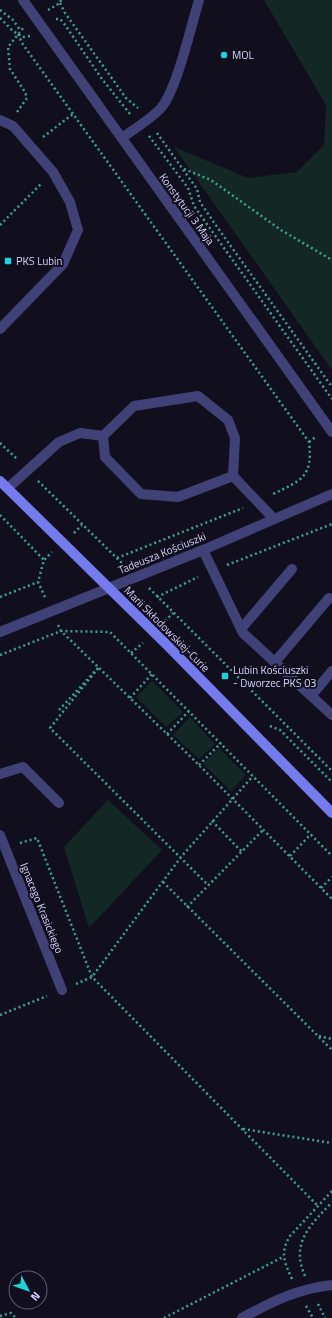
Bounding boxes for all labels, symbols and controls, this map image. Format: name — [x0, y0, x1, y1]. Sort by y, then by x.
place label: MOL — [232, 47, 254, 63]
marker: MOL — [219, 50, 229, 60]
street label: Konstytucji 3 Maja — [156, 170, 219, 249]
place label: PKS Lubin — [16, 253, 62, 269]
marker: PKS Lubin — [3, 256, 13, 266]
street label: Tadeusza Kościuszki — [116, 528, 208, 578]
street label: Marii Skłodowskiej-Curie — [121, 583, 214, 676]
place label: Lubin Kościuszki - Dworzec PKS 03 — [233, 662, 317, 691]
marker: Lubin Kościuszki - Dworzec PKS 03 — [220, 671, 230, 681]
street label: Ignacego Krasickiego — [17, 860, 68, 956]
north arrow — [8, 1270, 48, 1310]
text: N — [27, 1288, 44, 1305]

